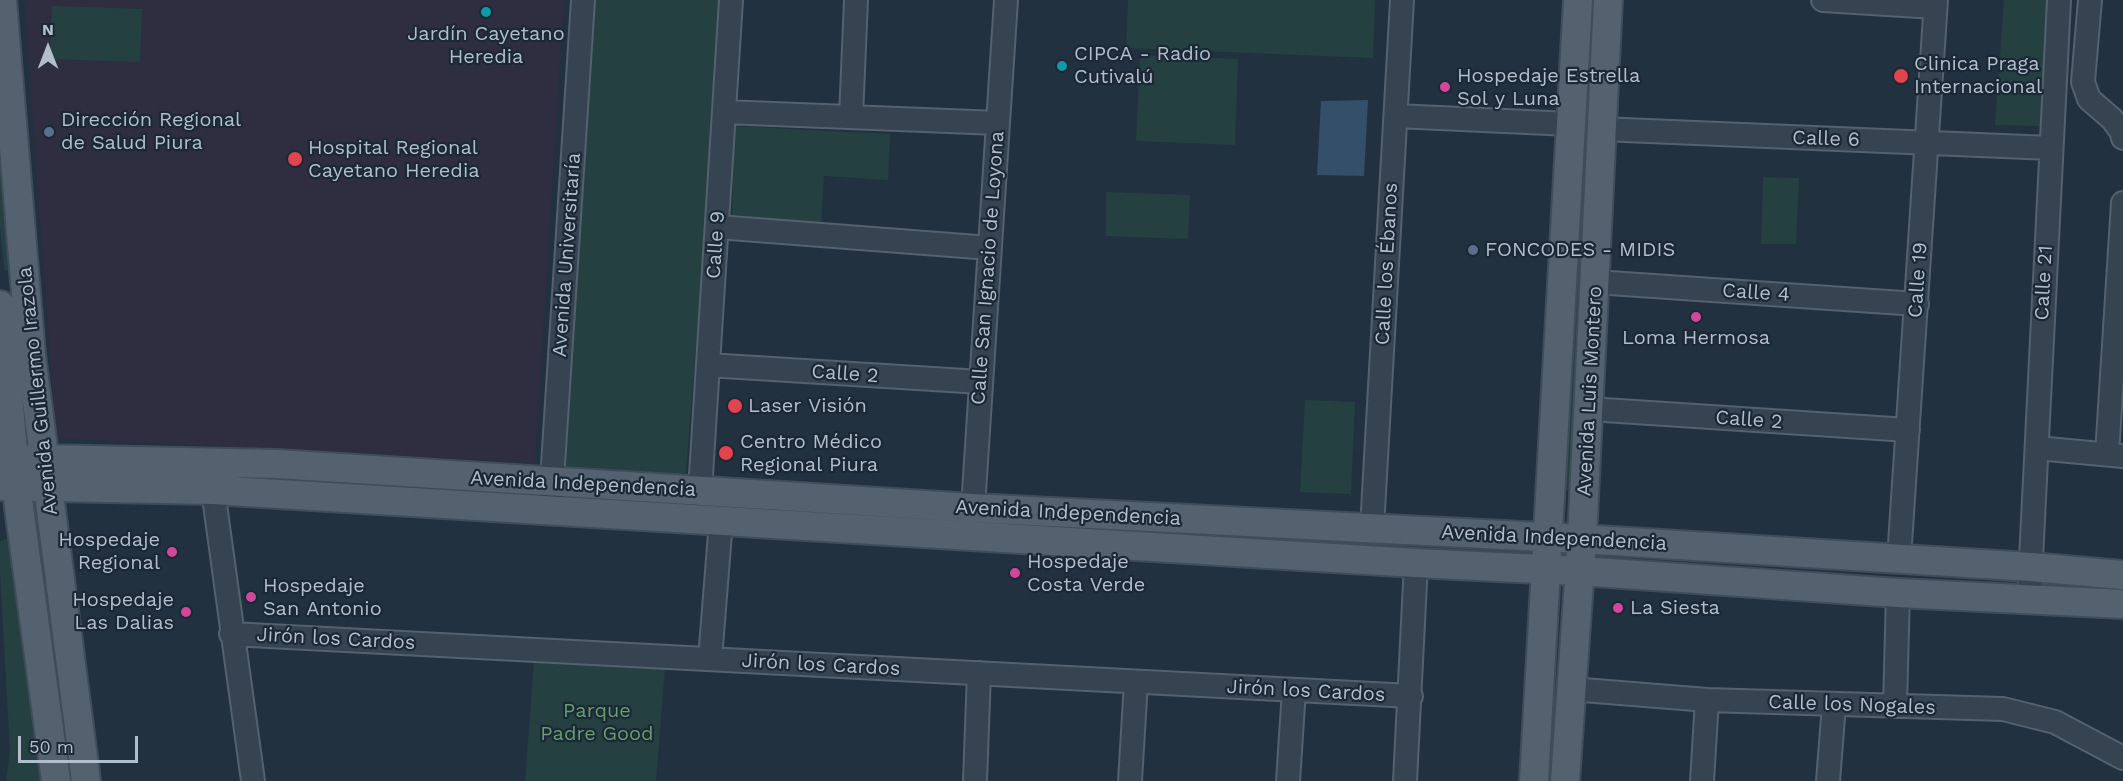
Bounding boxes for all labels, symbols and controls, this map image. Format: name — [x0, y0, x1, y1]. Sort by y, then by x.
marker: Jardín Cayetano Heredia — [479, 5, 493, 19]
north arrow — [18, 18, 78, 78]
text: N — [42, 20, 54, 39]
place label: Jardín Cayetano Heredia — [407, 22, 565, 69]
place label: CIPCA - Radio Cutivalú — [1074, 42, 1211, 89]
place label: Clinica Praga Internacional — [1914, 52, 2042, 99]
marker: CIPCA - Radio Cutivalú — [1055, 59, 1069, 73]
place label: Hospedaje Estrella Sol y Luna — [1457, 64, 1640, 111]
marker: Clinica Praga Internacional — [1892, 67, 1910, 85]
marker: Hospedaje Estrella Sol y Luna — [1438, 80, 1452, 94]
place label: Dirección Regional de Salud Piura — [61, 108, 241, 155]
marker: Dirección Regional de Salud Piura — [42, 125, 56, 139]
street label: Calle 6 — [1792, 126, 1860, 152]
street label: Calle San Ignacio de Loyona — [966, 130, 1010, 406]
place label: Hospital Regional Cayetano Heredia — [308, 136, 480, 183]
marker: Hospital Regional Cayetano Heredia — [286, 150, 304, 168]
street label: Avenida Universitaría — [548, 152, 586, 358]
street label: Calle los Ébanos — [1371, 182, 1403, 346]
street label: Calle 9 — [702, 210, 730, 280]
place label: FONCODES - MIDIS — [1485, 238, 1675, 262]
street label: Calle 19 — [1903, 241, 1933, 319]
marker: FONCODES - MIDIS — [1466, 243, 1480, 257]
street label: Calle 21 — [2030, 245, 2058, 321]
street label: Avenida Guillermo Irazola — [13, 266, 63, 516]
street label: Calle 4 — [1721, 279, 1791, 307]
street label: Avenida Luis Montero — [1573, 285, 1607, 497]
marker: Loma Hermosa — [1689, 310, 1703, 324]
place label: Loma Hermosa — [1622, 326, 1770, 350]
street label: Calle 2 — [811, 360, 879, 388]
place label: Laser Visión — [748, 394, 867, 418]
marker: Laser Visión — [726, 397, 744, 415]
street label: Calle 2 — [1715, 406, 1783, 434]
place label: Centro Médico Regional Piura — [740, 430, 882, 477]
marker: Centro Médico Regional Piura — [717, 444, 735, 462]
street label: Avenida Independencia — [470, 466, 696, 502]
street label: Avenida Independencia — [955, 495, 1181, 531]
street label: Avenida Independencia — [1441, 520, 1667, 556]
place label: Hospedaje Regional — [58, 528, 160, 575]
marker: Hospedaje Regional — [165, 545, 179, 559]
place label: Hospedaje Costa Verde — [1027, 550, 1145, 597]
marker: Hospedaje Costa Verde — [1008, 566, 1022, 580]
place label: Hospedaje San Antonio — [263, 574, 382, 621]
place label: Hospedaje Las Dalias — [72, 588, 174, 635]
marker: Hospedaje San Antonio — [244, 590, 258, 604]
place label: La Siesta — [1630, 596, 1720, 620]
marker: La Siesta — [1611, 601, 1625, 615]
marker: Hospedaje Las Dalias — [179, 605, 193, 619]
street label: Jirón los Cardos — [256, 623, 416, 655]
street label: Jirón los Cardos — [741, 649, 901, 681]
street label: Jirón los Cardos — [1226, 675, 1386, 707]
street label: Calle los Nogales — [1768, 690, 1936, 720]
park label: Parque Padre Good — [540, 699, 654, 746]
scale bar — [21, 724, 141, 762]
text: 50 m — [29, 736, 74, 757]

